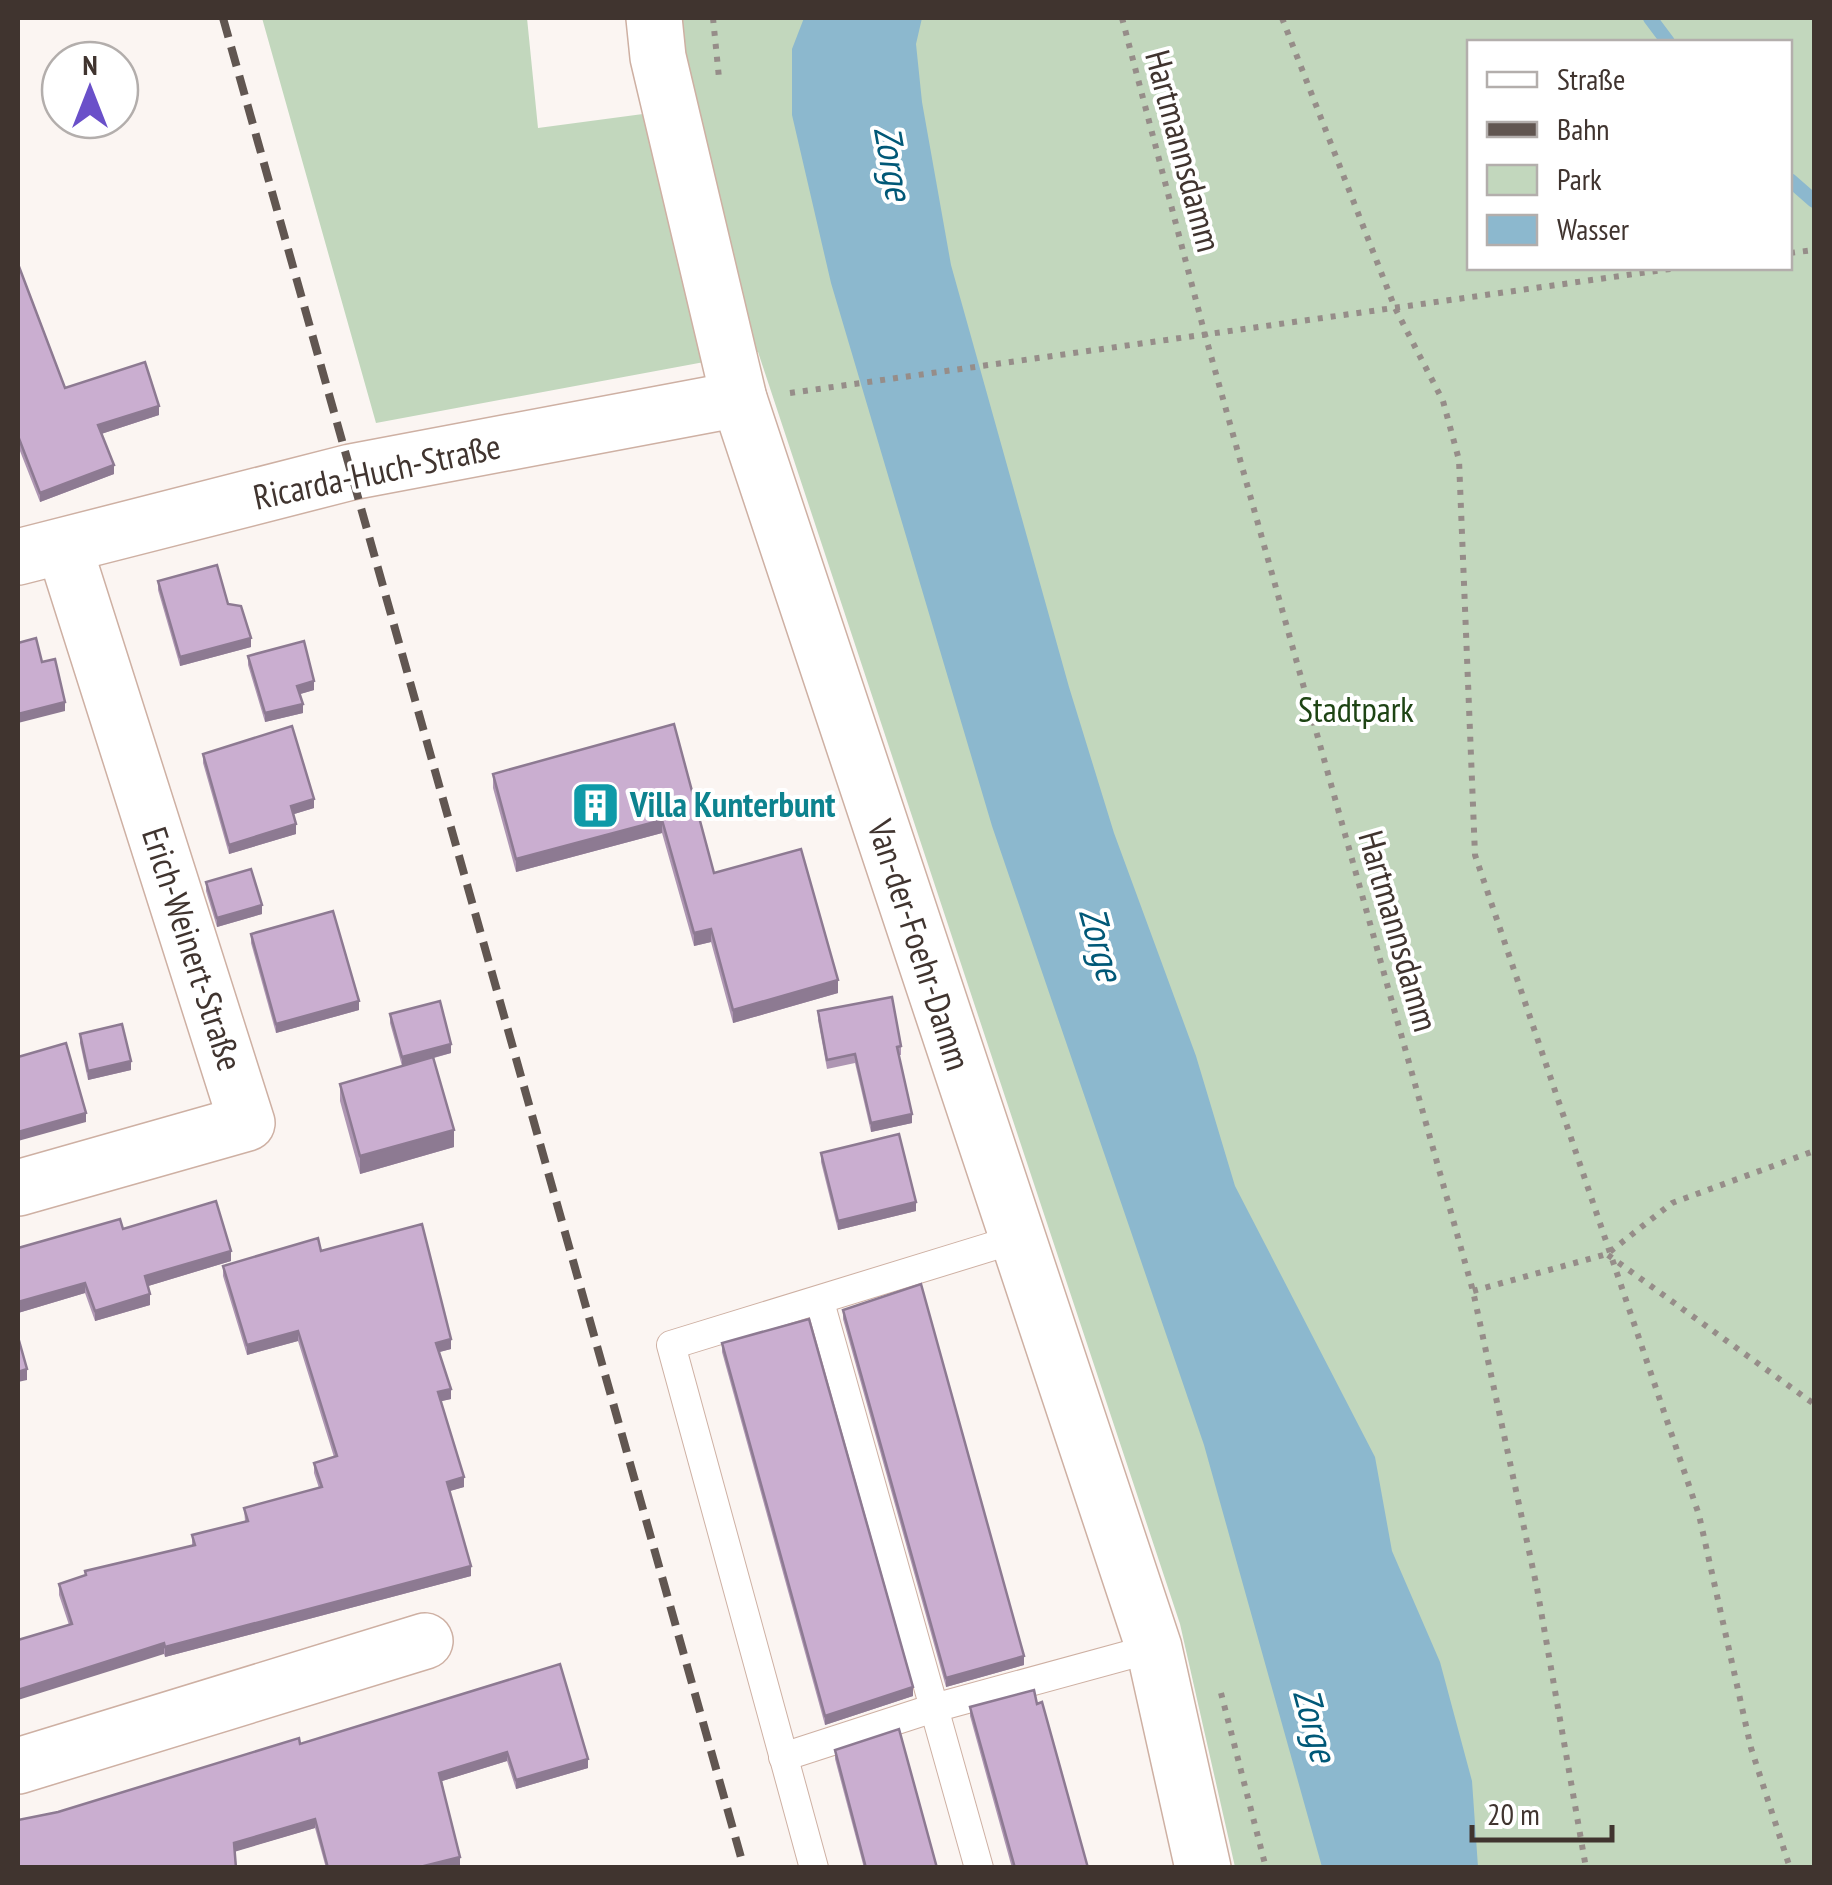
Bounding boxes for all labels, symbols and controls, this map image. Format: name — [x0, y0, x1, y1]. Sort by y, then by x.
north arrow — [40, 40, 140, 140]
legend — [1467, 40, 1792, 270]
street label: Hartmannsdamm — [1135, 45, 1233, 257]
text: N — [82, 46, 98, 83]
text: Straße — [1557, 59, 1625, 98]
text: Bahn — [1557, 109, 1610, 148]
water label: Zorge — [864, 122, 925, 206]
text: Park — [1557, 159, 1602, 198]
text: Wasser — [1557, 209, 1630, 248]
street label: Ricarda-Huch-Straße — [249, 422, 505, 520]
park label: Stadtpark — [1298, 686, 1414, 732]
building icon: Villa Kunterbunt — [569, 779, 621, 831]
place label: Villa Kunterbunt — [629, 781, 836, 827]
street label: Van-der-Foehr-Damm — [857, 813, 982, 1076]
street label: Erich-Weinert-Straße — [132, 821, 254, 1076]
street label: Hartmannsdamm — [1348, 825, 1450, 1037]
water label: Zorge — [1069, 901, 1136, 988]
water label: Zorge — [1283, 1682, 1350, 1769]
scale bar — [1472, 1780, 1612, 1842]
text: 20 m — [1487, 1794, 1540, 1833]

